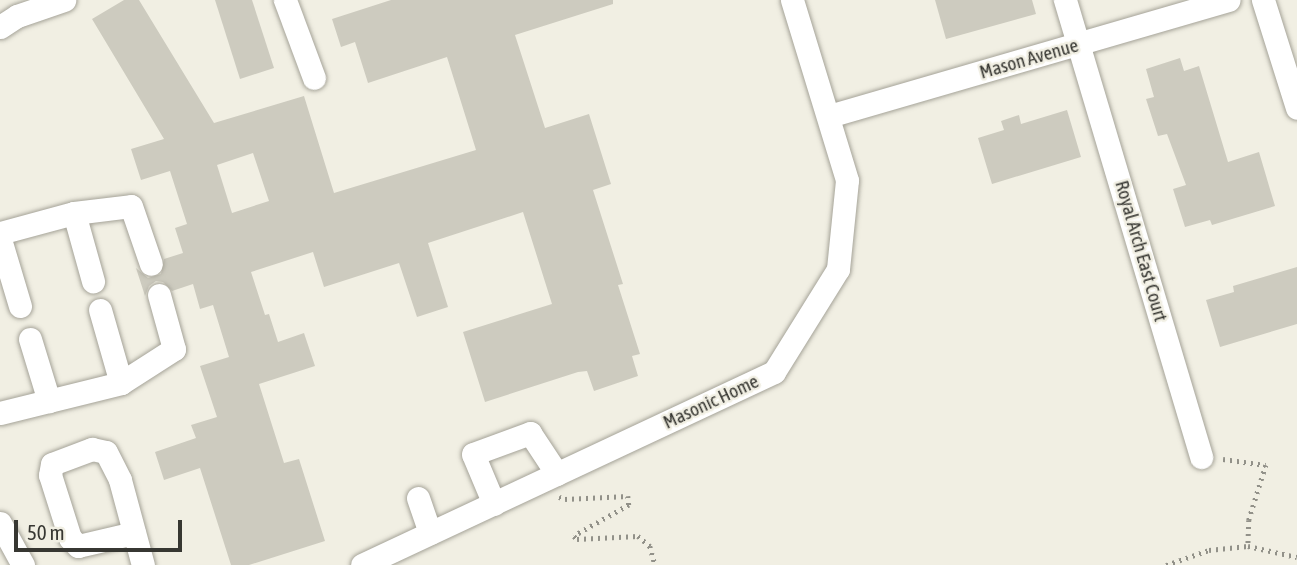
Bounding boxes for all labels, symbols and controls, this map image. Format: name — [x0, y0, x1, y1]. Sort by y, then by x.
street label: Mason Avenue — [977, 34, 1081, 84]
street label: Royal Arch East Court — [1110, 178, 1172, 324]
street label: Masonic Home — [660, 370, 762, 434]
scale bar — [18, 505, 186, 550]
text: 50 m — [27, 520, 65, 544]

